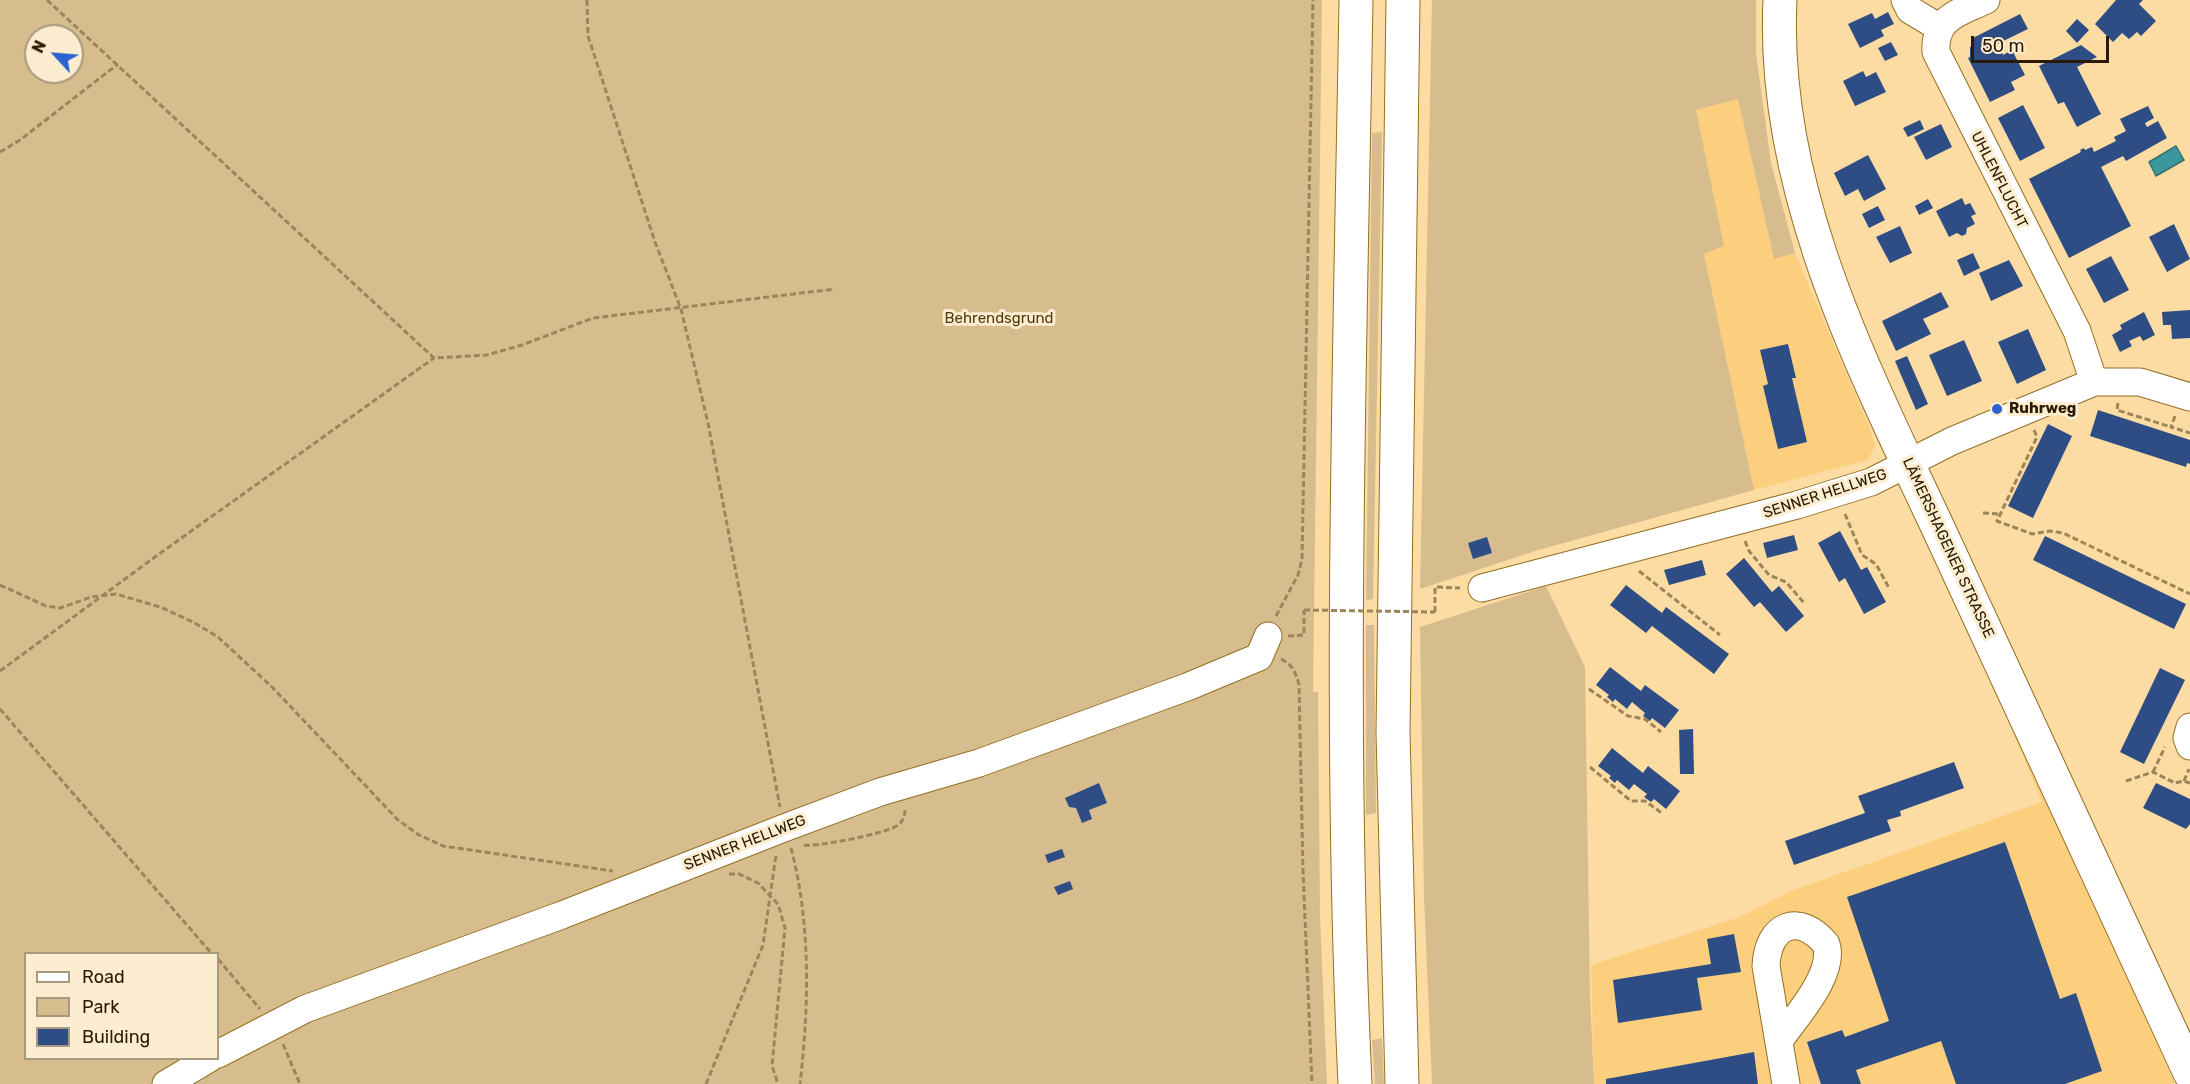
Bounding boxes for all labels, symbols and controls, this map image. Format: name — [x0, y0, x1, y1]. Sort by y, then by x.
north arrow — [24, 24, 84, 84]
scale bar — [1974, 24, 2112, 62]
text: 50 m — [1982, 35, 2025, 57]
text: N — [28, 37, 50, 56]
street label: UHLENFLUCHT — [1967, 129, 2031, 231]
park label: Behrendsgrund — [945, 310, 1053, 328]
place label: Ruhrweg — [2009, 400, 2076, 418]
marker: Ruhrweg — [1990, 402, 2004, 416]
street label: LÄMERSHAGENER STRASSE — [1898, 455, 1998, 641]
street label: SENNER HELLWEG — [1761, 465, 1889, 523]
street label: SENNER HELLWEG — [682, 811, 808, 875]
legend — [24, 952, 219, 1060]
text: Road — [82, 966, 125, 988]
text: Park — [82, 996, 119, 1018]
text: Building — [82, 1026, 150, 1048]

